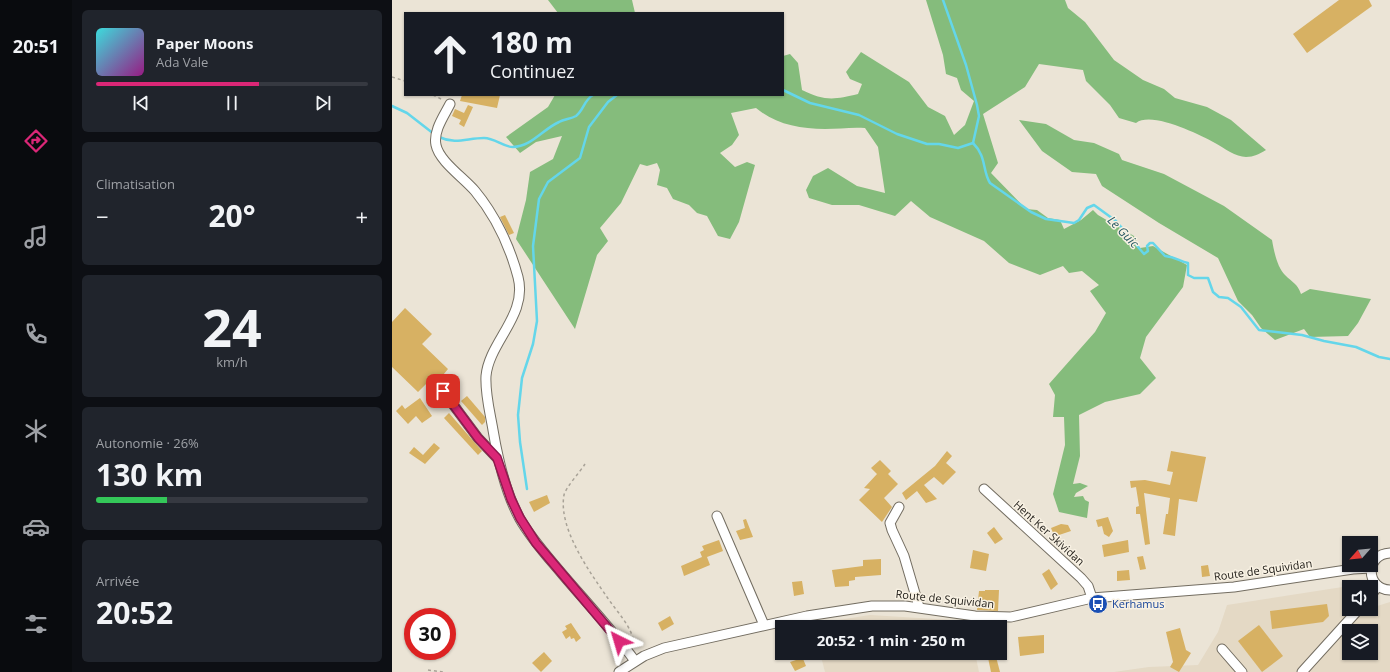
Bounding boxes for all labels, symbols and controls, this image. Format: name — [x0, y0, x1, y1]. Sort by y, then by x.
text: 180 m — [490, 23, 573, 61]
icon: ahead — [424, 28, 476, 80]
text: Paper Moons — [156, 33, 254, 53]
text: 20:51 — [13, 34, 59, 58]
text: Ada Vale — [156, 53, 208, 71]
text: Continuez — [490, 59, 575, 83]
icon: previous — [130, 92, 152, 114]
icon: pause — [221, 92, 243, 114]
icon: next — [312, 92, 334, 114]
icon: directions — [22, 127, 50, 155]
text: Climatisation — [96, 175, 175, 193]
text: 20° — [208, 195, 256, 236]
text: − — [96, 201, 109, 231]
text: + — [355, 201, 368, 231]
water label: Le Guic — [1104, 212, 1143, 252]
icon: music — [22, 223, 50, 251]
text: 24 — [202, 291, 262, 362]
icon: phone — [22, 320, 50, 348]
text: km/h — [216, 353, 248, 371]
pin — [426, 374, 460, 408]
icon: arrive — [432, 380, 454, 402]
icon: climate — [22, 417, 50, 445]
text: Autonomie · 26% — [96, 434, 199, 452]
text: 130 km — [96, 454, 203, 495]
street label: Hent Ker Skividan — [1011, 497, 1088, 568]
icon: car — [22, 513, 50, 541]
north arrow — [1342, 536, 1378, 572]
map controls — [1342, 536, 1378, 660]
street label: Route de Squividan — [1213, 555, 1313, 584]
text: Arrivée — [96, 572, 139, 590]
button: sound — [1342, 580, 1378, 616]
street label: Route de Squividan — [895, 586, 995, 611]
text: 20:52 — [96, 592, 173, 633]
bus stop icon: Kerhamus — [1087, 593, 1109, 615]
place label: Kerhamus — [1112, 596, 1164, 611]
speed limit sign: 30 — [404, 608, 456, 660]
icon: filters — [22, 610, 50, 638]
position arrow — [598, 620, 640, 662]
button: layers — [1342, 624, 1378, 660]
text: 20:52 · 1 min · 250 m — [817, 630, 965, 650]

